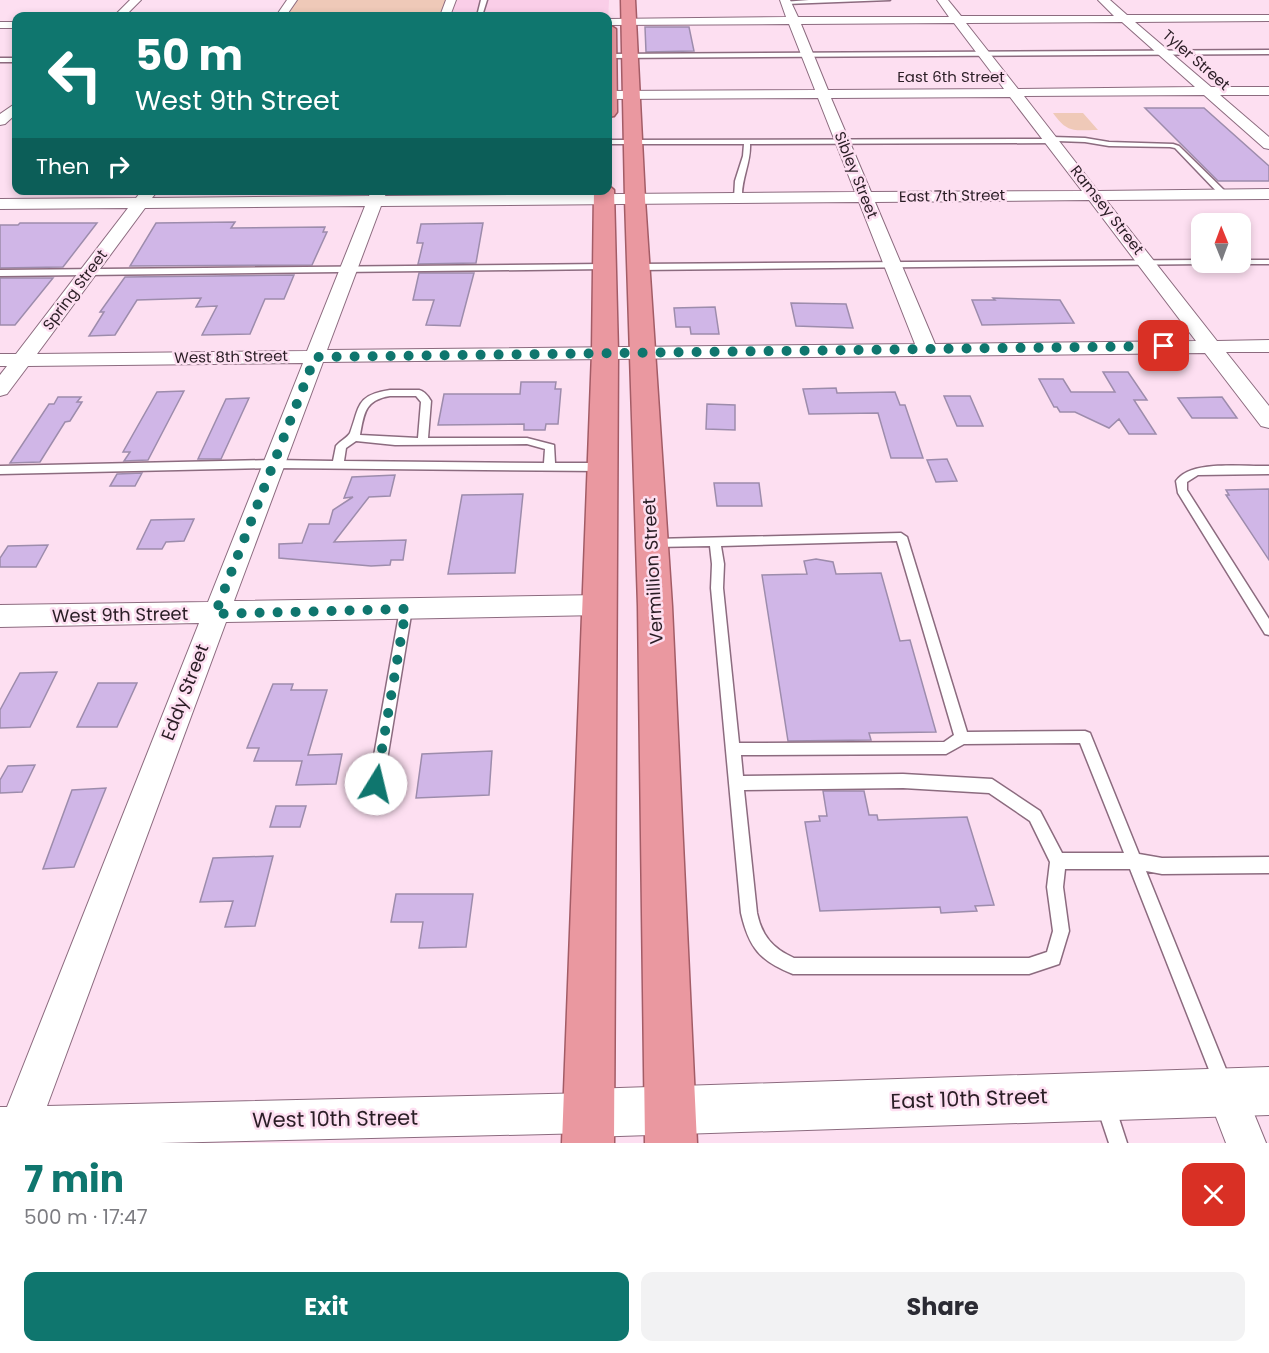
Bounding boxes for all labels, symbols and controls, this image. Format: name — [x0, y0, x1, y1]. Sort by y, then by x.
street label: Tyler Street — [1158, 24, 1235, 95]
text: 50 m — [135, 26, 243, 85]
icon: left — [36, 36, 114, 114]
street label: East 6th Street — [897, 66, 1005, 87]
text: West 9th Street — [135, 82, 340, 119]
street label: Sibley Street — [829, 128, 883, 221]
icon: right — [102, 150, 135, 183]
text: Then — [36, 151, 90, 182]
street label: Ramsey Street — [1066, 161, 1149, 259]
street label: East 7th Street — [899, 184, 1005, 207]
north arrow — [1191, 213, 1251, 273]
map controls — [1191, 213, 1251, 273]
street label: Spring Street — [37, 245, 112, 334]
pin — [1138, 320, 1189, 371]
icon: arrive — [1147, 329, 1180, 362]
street label: West 8th Street — [174, 345, 288, 368]
street label: Vermillion Street — [636, 497, 669, 645]
street label: West 9th Street — [52, 601, 188, 628]
street label: Eddy Street — [155, 640, 214, 744]
position arrow — [344, 752, 408, 816]
street label: East 10th Street — [890, 1081, 1048, 1116]
street label: West 10th Street — [252, 1103, 418, 1134]
text: 7 min — [24, 1154, 124, 1205]
button: close — [1182, 1163, 1245, 1226]
text: 500 m · 17:47 — [24, 1203, 148, 1231]
button: Exit — [24, 1272, 629, 1341]
button: Share — [641, 1272, 1245, 1341]

